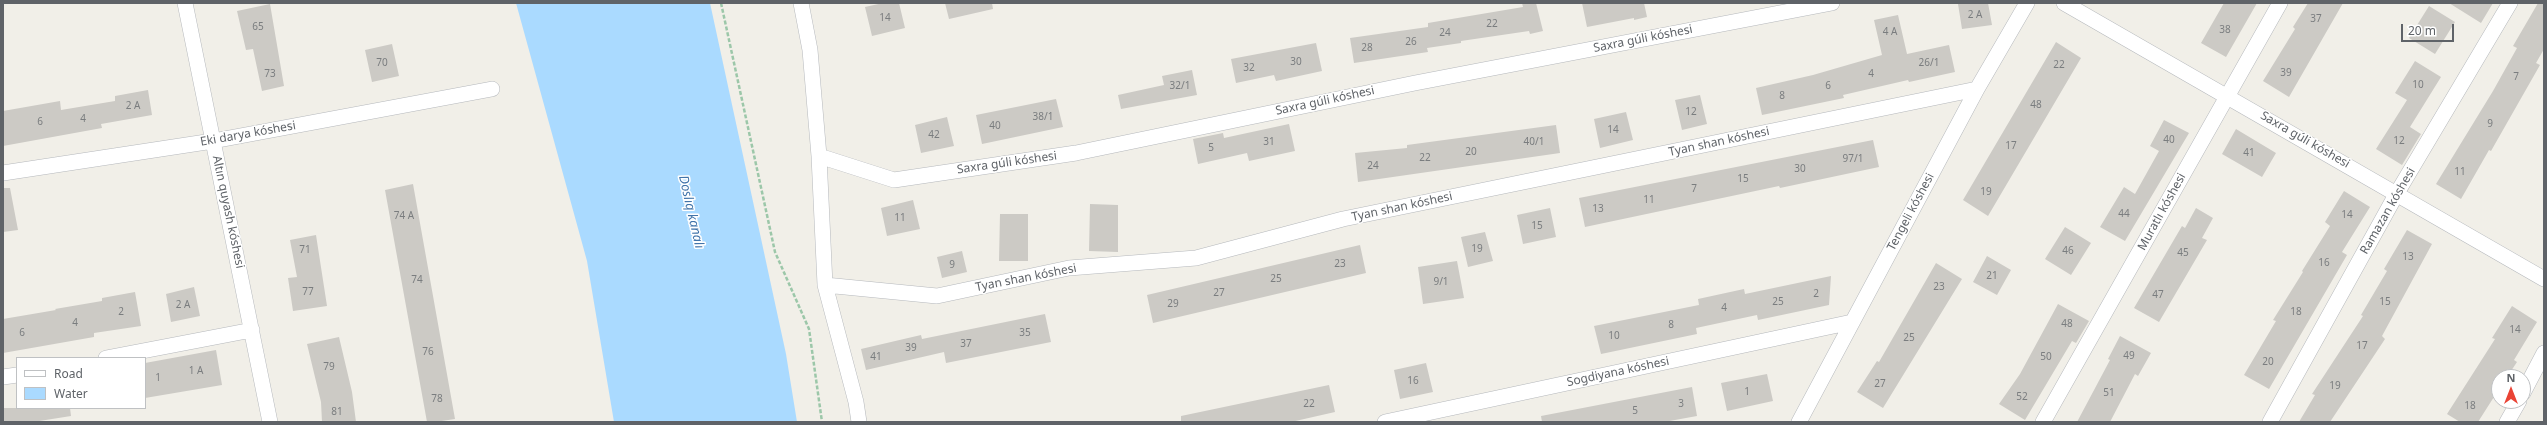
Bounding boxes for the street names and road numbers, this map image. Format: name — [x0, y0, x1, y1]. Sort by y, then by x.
street label: Saxra gúli kóshesi — [1592, 22, 1694, 56]
street label: Saxra gúli kóshesi — [1274, 83, 1376, 119]
street label: Saxra gúli kóshesi — [2258, 109, 2352, 171]
street label: Eki darya kóshesi — [199, 119, 297, 149]
street label: Tyan shan kóshesi — [1667, 124, 1771, 160]
street label: Saxra gúli kóshesi — [956, 149, 1058, 177]
street label: Altın quyash kóshesi — [209, 154, 247, 270]
street label: Ramazan kóshesi — [2357, 165, 2419, 257]
street label: Tengeli kóshesi — [1884, 171, 1938, 253]
street label: Muratlı kóshesi — [2135, 171, 2189, 253]
street label: Tyan shan kóshesi — [1350, 189, 1454, 225]
street label: Tyan shan kóshesi — [974, 261, 1078, 295]
street label: Sogdiyana kóshesi — [1566, 354, 1670, 390]

